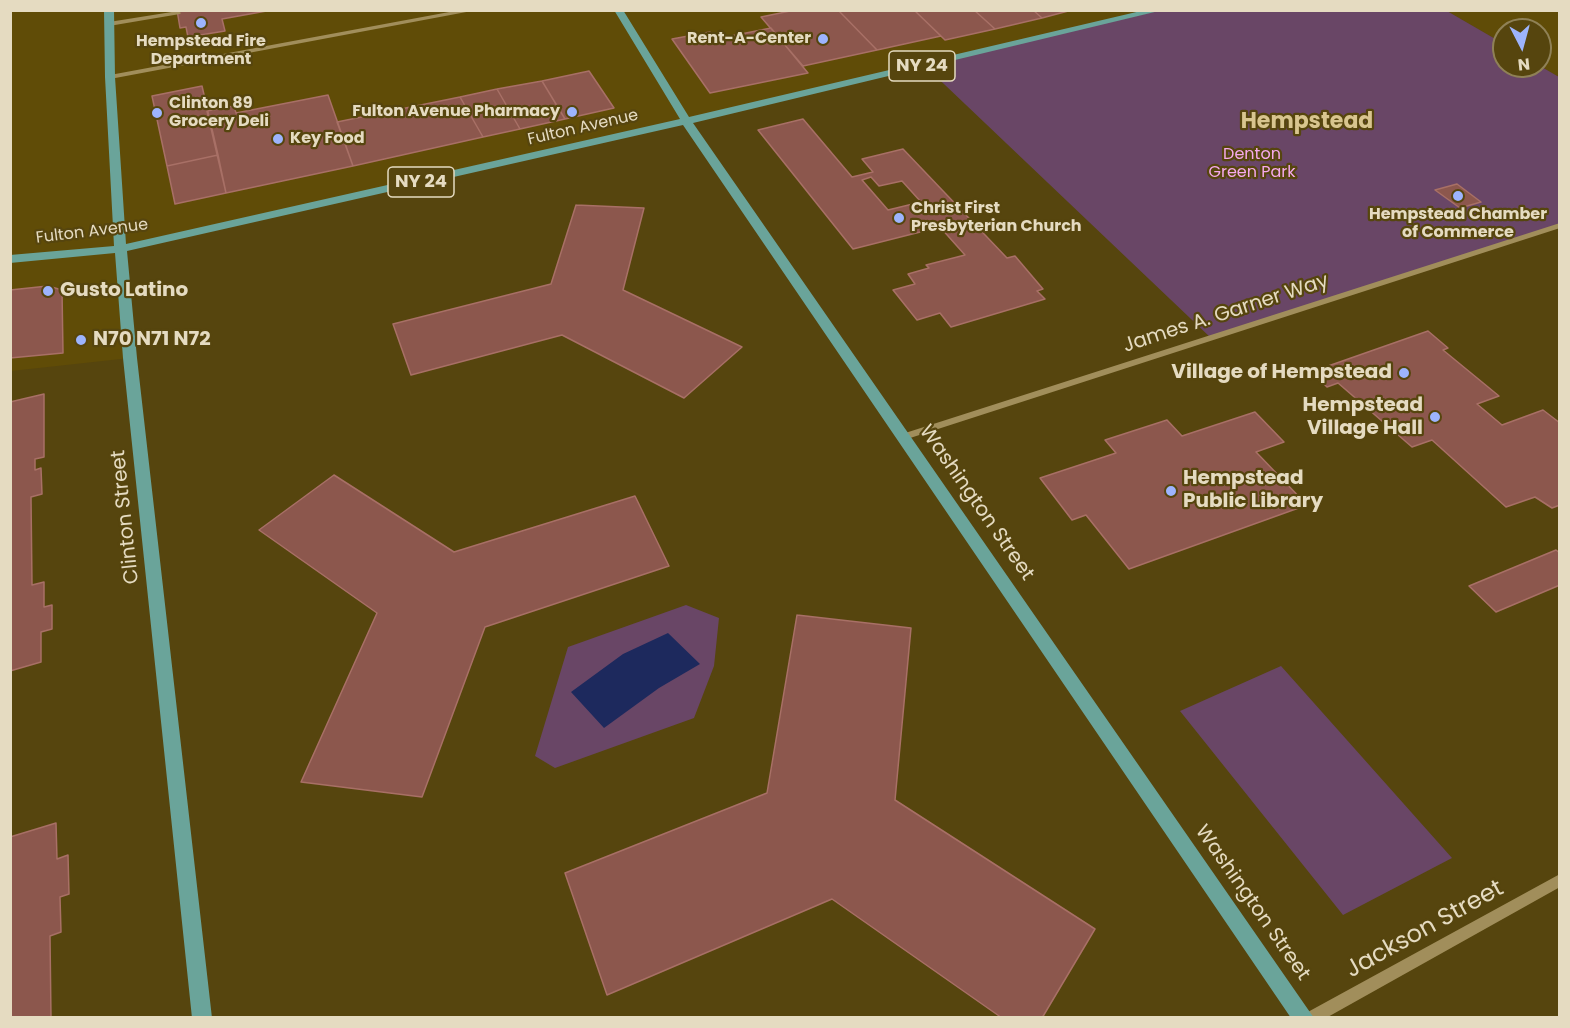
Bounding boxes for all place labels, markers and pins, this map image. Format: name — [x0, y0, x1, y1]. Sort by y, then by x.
marker: Hempstead Fire Department — [194, 16, 208, 30]
place label: Rent-A-Center — [687, 29, 811, 49]
place label: Hempstead Fire Department — [136, 32, 266, 70]
marker: Rent-A-Center — [816, 32, 830, 46]
place label: Clinton 89 Grocery Deli — [169, 94, 269, 132]
place label: Fulton Avenue Pharmacy — [352, 102, 560, 122]
marker: Fulton Avenue Pharmacy — [565, 105, 579, 119]
marker: Clinton 89 Grocery Deli — [150, 106, 164, 120]
place label: Key Food — [290, 129, 365, 149]
marker: Key Food — [271, 132, 285, 146]
marker: Hempstead Chamber of Commerce — [1451, 189, 1465, 203]
place label: Christ First Presbyterian Church — [911, 199, 1082, 237]
place label: Hempstead Chamber of Commerce — [1369, 205, 1547, 243]
marker: Christ First Presbyterian Church — [892, 211, 906, 225]
place label: Gusto Latino — [60, 279, 188, 303]
marker: Gusto Latino — [41, 284, 55, 298]
place label: N70 N71 N72 — [93, 328, 211, 352]
marker: N70 N71 N72 — [74, 333, 88, 347]
place label: Village of Hempstead — [1171, 361, 1392, 385]
marker: Village of Hempstead — [1397, 366, 1411, 380]
place label: Hempstead Village Hall — [1303, 394, 1423, 441]
marker: Hempstead Village Hall — [1428, 410, 1442, 424]
place label: Hempstead Public Library — [1183, 467, 1323, 514]
marker: Hempstead Public Library — [1164, 484, 1178, 498]

